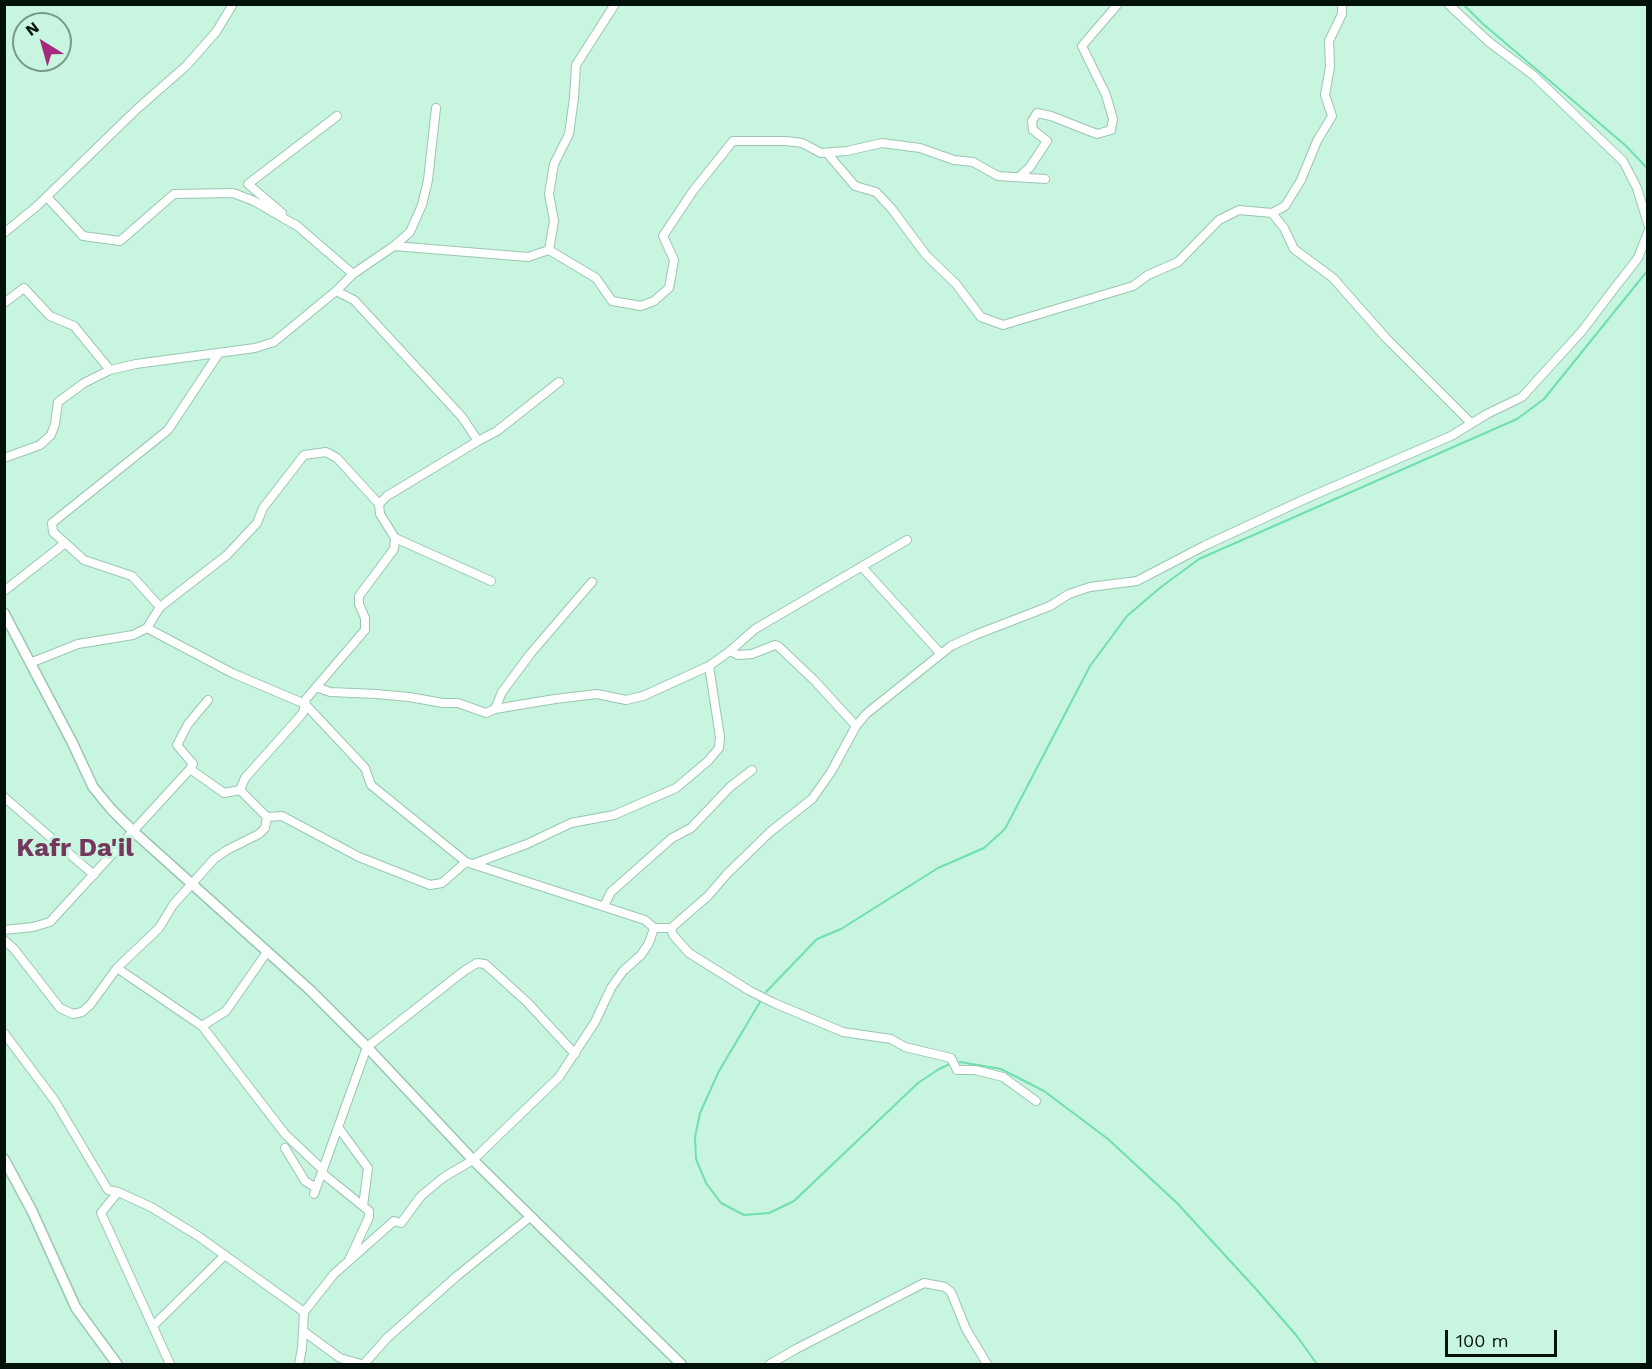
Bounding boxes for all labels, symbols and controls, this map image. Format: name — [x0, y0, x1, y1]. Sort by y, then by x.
north arrow — [12, 12, 72, 72]
text: N — [22, 18, 43, 40]
district label: Kafr Da'il — [16, 832, 134, 864]
scale bar — [1448, 1318, 1560, 1356]
text: 100 m — [1456, 1330, 1509, 1351]

